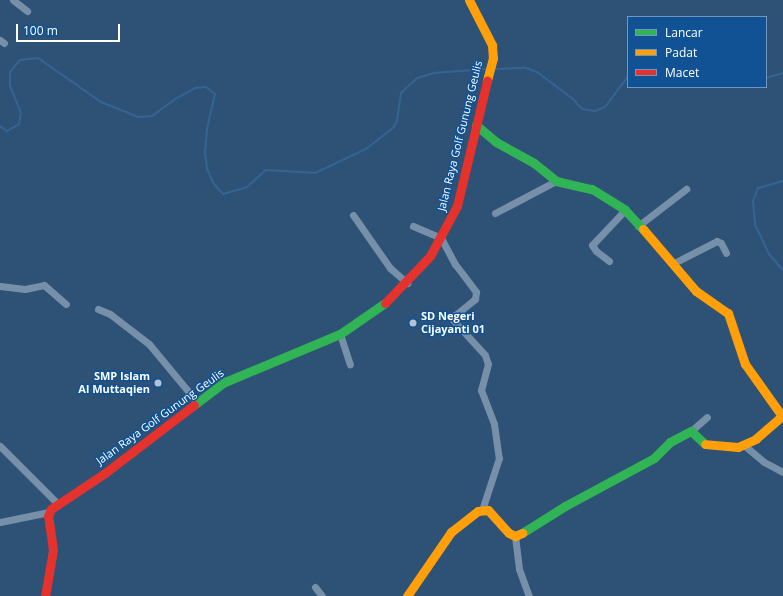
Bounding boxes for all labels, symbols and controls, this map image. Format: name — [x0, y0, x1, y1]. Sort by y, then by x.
scale bar — [18, 16, 122, 42]
legend — [627, 16, 767, 88]
text: 100 m — [23, 22, 58, 39]
text: Lancar — [665, 24, 703, 41]
text: Padat — [665, 44, 697, 61]
street label: Jalan Raya Golf Gunung Geulis — [435, 59, 485, 213]
text: Macet — [665, 64, 699, 81]
place label: SD Negeri Cijayanti 01 — [421, 310, 485, 336]
marker: SD Negeri Cijayanti 01 — [408, 318, 418, 328]
street label: Jalan Raya Golf Gunung Geulis — [94, 366, 226, 468]
place label: SMP Islam Al Muttaqien — [78, 370, 150, 396]
marker: SMP Islam Al Muttaqien — [153, 378, 163, 388]

